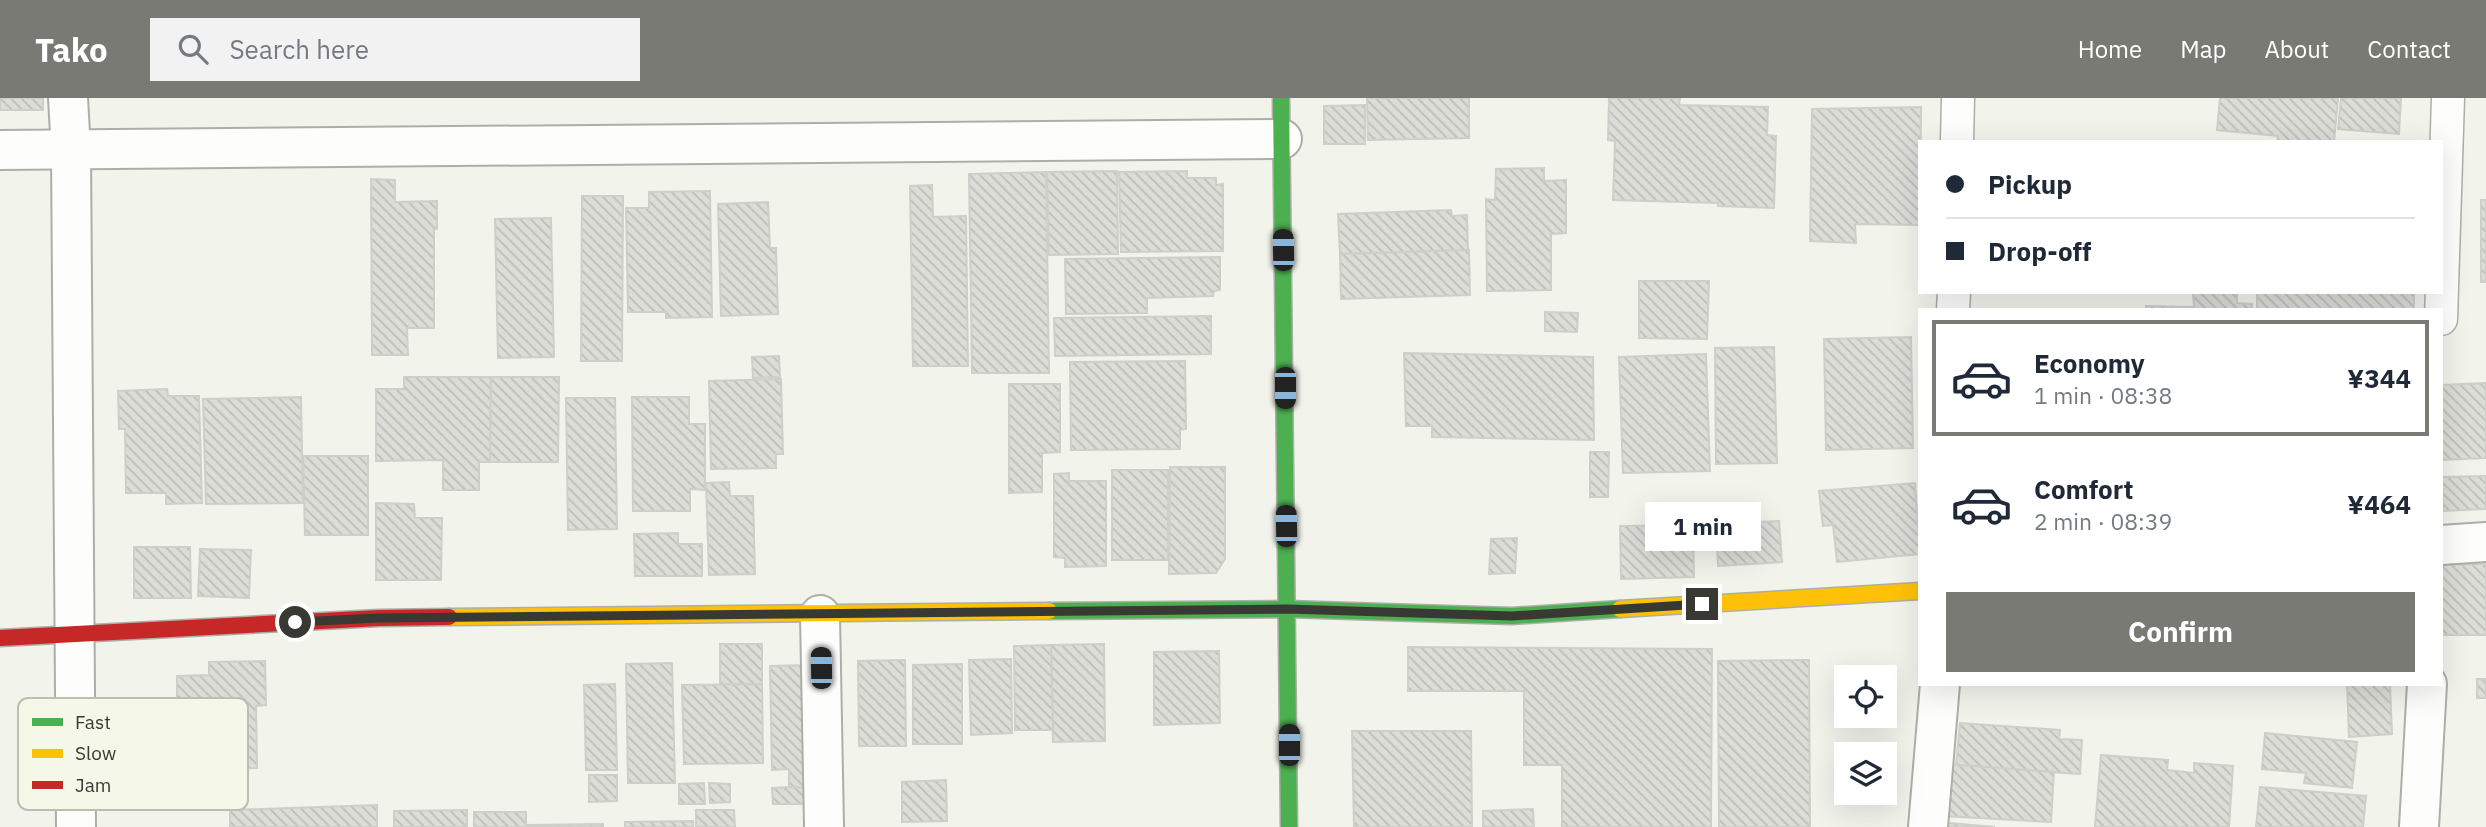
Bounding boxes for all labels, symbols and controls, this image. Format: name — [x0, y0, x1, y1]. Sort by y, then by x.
search box — [150, 18, 640, 81]
text: Tako — [35, 28, 108, 71]
icon: search — [174, 30, 212, 68]
text: Search here — [230, 32, 369, 66]
text: Home — [2078, 33, 2142, 65]
text: Map — [2180, 33, 2226, 65]
text: About — [2264, 33, 2329, 65]
text: Contact — [2367, 33, 2451, 65]
text: Pickup — [1988, 167, 2072, 201]
car — [1273, 229, 1294, 271]
text: Drop-off — [1988, 234, 2091, 268]
text: Economy — [2034, 346, 2145, 380]
icon: car — [1950, 347, 2013, 410]
text: ¥344 — [2347, 361, 2411, 395]
car — [1275, 367, 1296, 409]
text: 1 min · 08:38 — [2034, 380, 2172, 410]
text: Comfort — [2034, 472, 2133, 506]
icon: car — [1950, 473, 2013, 536]
text: ¥464 — [2347, 487, 2411, 521]
callout: 1 min — [1644, 503, 1760, 552]
car — [1276, 505, 1297, 547]
text: 2 min · 08:39 — [2034, 506, 2172, 536]
text: 1 min — [1673, 511, 1733, 541]
route end — [1686, 588, 1718, 620]
button: Confirm — [1946, 592, 2415, 672]
route start — [279, 606, 311, 638]
car — [811, 647, 832, 689]
map controls — [1834, 665, 1897, 805]
button: locate — [1834, 665, 1897, 728]
legend — [18, 698, 248, 810]
text: Fast — [75, 710, 111, 734]
car — [1279, 724, 1300, 766]
text: Slow — [75, 741, 116, 765]
button: layers — [1834, 742, 1897, 805]
text: Jam — [75, 773, 111, 797]

